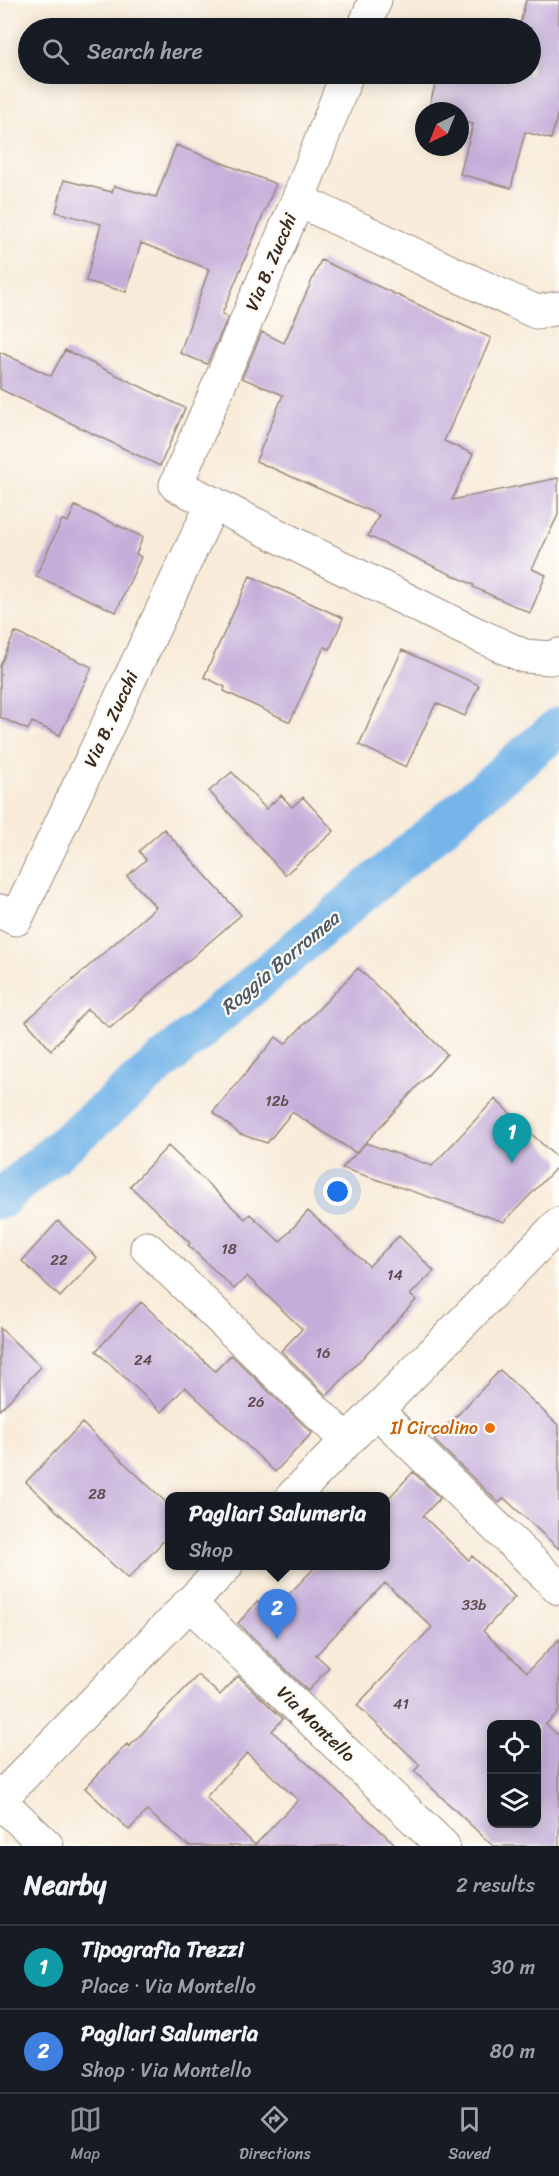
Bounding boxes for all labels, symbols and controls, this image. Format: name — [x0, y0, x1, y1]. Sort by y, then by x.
search box — [18, 18, 541, 84]
text: Search here — [87, 32, 203, 71]
icon: search — [39, 35, 72, 68]
north arrow — [415, 102, 469, 156]
street label: Via B. Zucchi — [236, 207, 306, 316]
street label: Via B. Zucchi — [75, 664, 148, 773]
water label: Roggia Borromea — [212, 901, 349, 1024]
house number: 12b — [265, 1088, 289, 1114]
pin: 1 — [492, 1114, 532, 1163]
your location — [323, 1177, 352, 1206]
house number: 18 — [221, 1236, 237, 1262]
house number: 22 — [50, 1247, 68, 1273]
house number: 14 — [387, 1262, 403, 1288]
house number: 16 — [316, 1340, 330, 1366]
house number: 24 — [134, 1347, 152, 1373]
house number: 26 — [247, 1389, 265, 1415]
place label: Il Circolino — [389, 1412, 478, 1444]
marker: Il Circolino — [483, 1421, 497, 1435]
house number: 28 — [88, 1481, 106, 1507]
popup — [165, 1492, 390, 1570]
text: Pagliari Salumeria — [189, 1494, 366, 1533]
text: Shop — [189, 1533, 233, 1568]
pin: 2 — [258, 1590, 296, 1639]
house number: 33b — [462, 1592, 486, 1618]
street label: Via Montello — [269, 1678, 363, 1770]
house number: 41 — [393, 1691, 409, 1717]
map controls — [487, 1720, 541, 1828]
button: locate — [487, 1720, 541, 1774]
button: layers — [487, 1774, 541, 1828]
text: Nearby — [24, 1862, 106, 1908]
text: 2 results — [456, 1868, 535, 1903]
text: Tipografia Trezzi — [81, 1930, 244, 1969]
text: 1 — [39, 1950, 48, 1985]
text: 30 m — [491, 1950, 535, 1985]
text: Place · Via Montello — [81, 1969, 256, 2004]
text: Pagliari Salumeria — [81, 2014, 258, 2053]
text: 2 — [38, 2034, 49, 2069]
text: 80 m — [490, 2034, 535, 2069]
text: Shop · Via Montello — [81, 2053, 252, 2088]
tab: Map — [69, 2103, 102, 2168]
tab: Directions — [239, 2103, 311, 2168]
tab: Saved — [448, 2103, 490, 2168]

